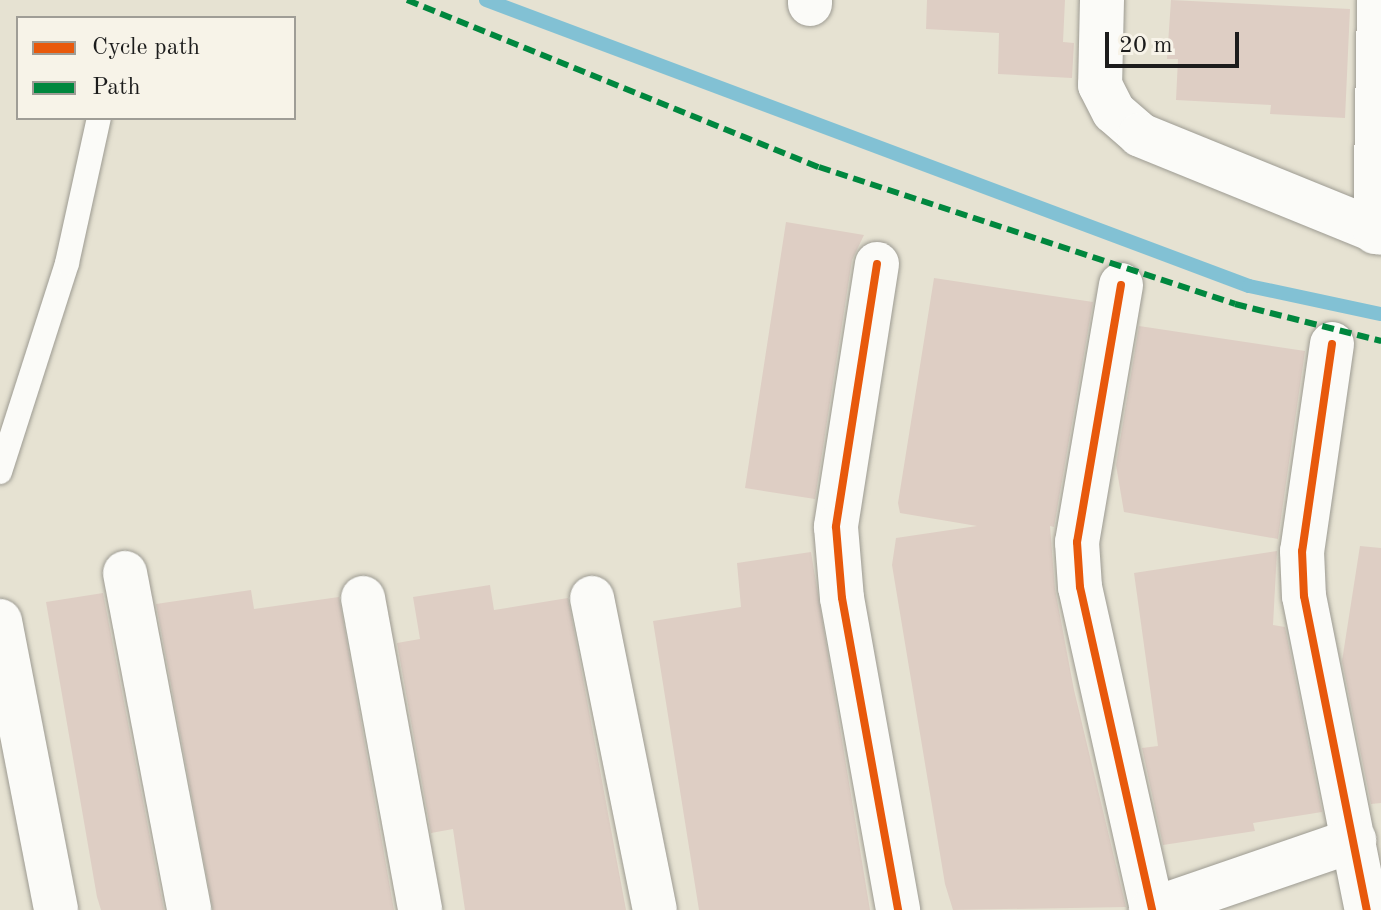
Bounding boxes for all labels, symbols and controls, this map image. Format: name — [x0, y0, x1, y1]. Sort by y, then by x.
legend — [16, 16, 296, 120]
scale bar — [1109, 16, 1243, 66]
text: 20 m — [1119, 34, 1173, 58]
text: Cycle path — [92, 36, 200, 60]
text: Path — [92, 76, 141, 100]

